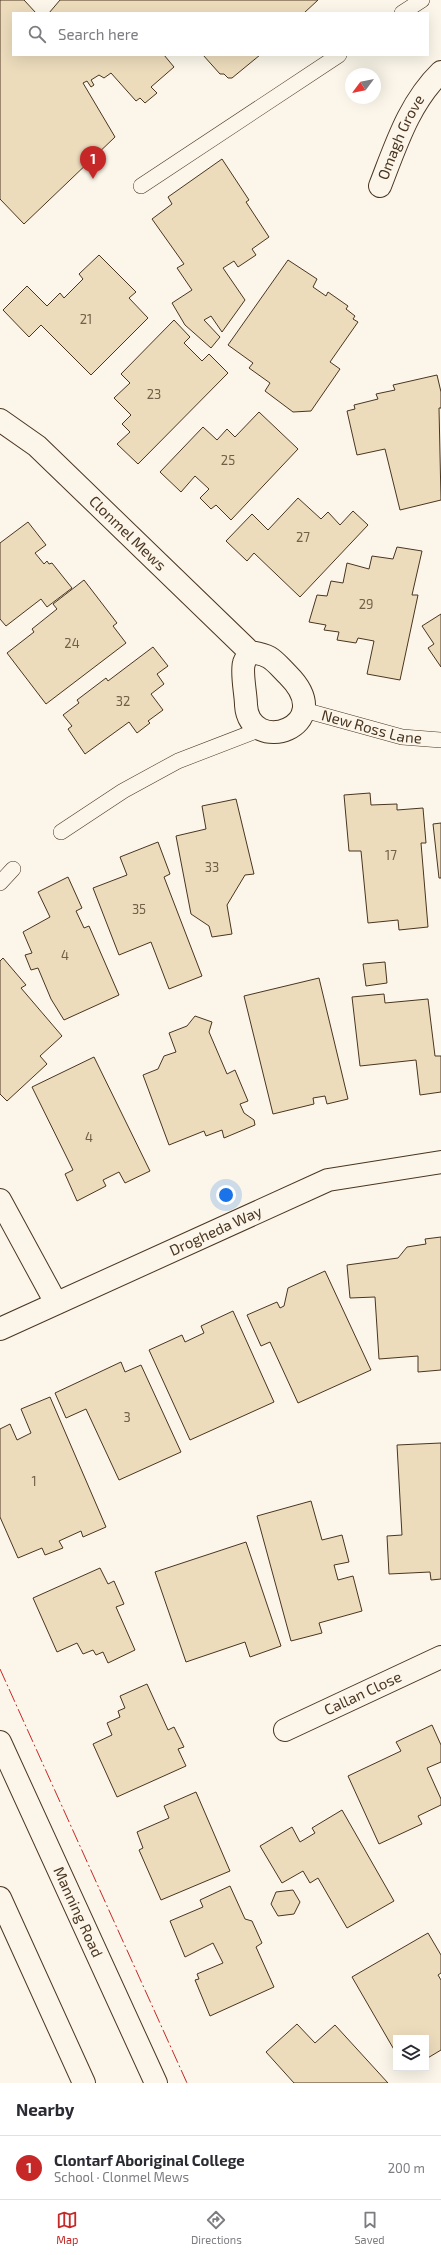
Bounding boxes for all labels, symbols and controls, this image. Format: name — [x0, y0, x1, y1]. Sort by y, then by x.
search box — [12, 12, 429, 56]
icon: search — [26, 23, 48, 45]
text: Search here — [58, 25, 139, 43]
north arrow — [345, 68, 381, 104]
street label: Omagh Grove — [373, 91, 427, 182]
pin: 1 — [80, 146, 106, 179]
house number: 21 — [80, 311, 92, 327]
house number: 23 — [147, 386, 161, 402]
house number: 25 — [221, 452, 235, 468]
street label: Clonmel Mews — [86, 491, 170, 574]
house number: 27 — [296, 529, 310, 545]
house number: 29 — [359, 596, 373, 612]
house number: 24 — [64, 635, 80, 651]
house number: 32 — [116, 693, 130, 709]
street label: New Ross Lane — [320, 705, 423, 747]
house number: 17 — [385, 847, 397, 863]
house number: 33 — [205, 859, 219, 875]
house number: 35 — [132, 901, 146, 917]
house number: 4 — [61, 947, 69, 963]
house number: 4 — [85, 1129, 93, 1145]
your location — [216, 1185, 236, 1205]
street label: Drogheda Way — [166, 1201, 265, 1259]
house number: 3 — [123, 1409, 131, 1425]
house number: 1 — [31, 1473, 37, 1489]
street label: Callan Close — [321, 1667, 404, 1718]
street label: Manning Road — [50, 1864, 107, 1960]
map controls — [393, 2035, 429, 2071]
button: layers — [393, 2035, 429, 2071]
text: Nearby — [16, 2099, 74, 2119]
text: Clontarf Aboriginal College — [54, 2151, 245, 2169]
text: 1 — [26, 2160, 32, 2176]
text: 200 m — [388, 2160, 425, 2176]
text: School · Clonmel Mews — [54, 2169, 189, 2185]
tab: Map — [56, 2209, 78, 2246]
tab: Directions — [191, 2209, 242, 2246]
tab: Saved — [354, 2209, 385, 2246]

